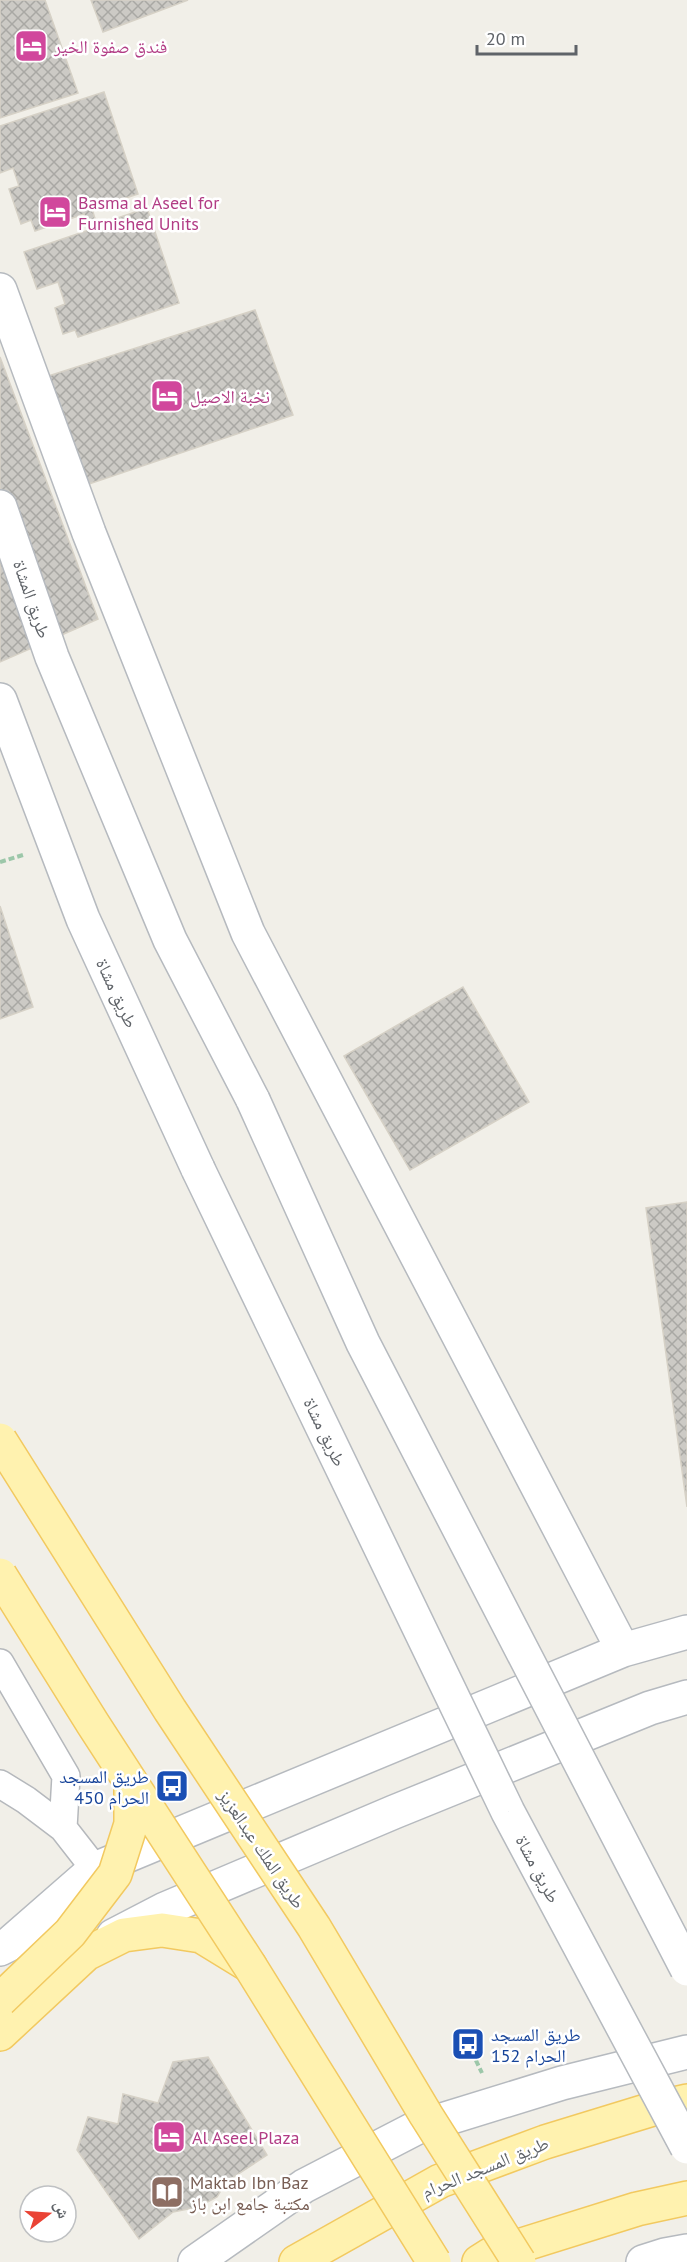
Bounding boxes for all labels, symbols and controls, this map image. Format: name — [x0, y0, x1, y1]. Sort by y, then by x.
scale bar — [477, 18, 576, 56]
text: 20 m — [486, 27, 525, 50]
hotel icon: فندق صفوة الخير — [13, 28, 49, 64]
place label: فندق صفوة الخير — [53, 35, 167, 58]
place label: Basma al Aseel for Furnished Units — [78, 191, 219, 235]
hotel icon: Basma al Aseel for Furnished Units — [37, 194, 73, 230]
hotel icon: نخبة الاصيل — [149, 378, 185, 414]
place label: نخبة الاصيل — [190, 385, 270, 408]
street label: طريق المشاة — [8, 557, 56, 641]
street label: طريق مشاة — [91, 955, 143, 1031]
street label: طريق مشاة — [299, 1394, 351, 1470]
place label: طريق المسجد الحرام 450 — [59, 1765, 149, 1810]
bus stop icon: طريق المسجد الحرام 450 — [154, 1768, 190, 1804]
street label: طريق الملك عبدالعزيز — [213, 1784, 310, 1913]
street label: طريق مشاة — [511, 1831, 565, 1907]
place label: طريق المسجد الحرام 152 — [491, 2023, 581, 2068]
bus stop icon: طريق المسجد الحرام 152 — [450, 2026, 486, 2062]
hotel icon: Al Aseel Plaza — [151, 2119, 187, 2155]
place label: Al Aseel Plaza — [192, 2126, 300, 2149]
street label: طريق المسجد الحرام — [418, 2131, 552, 2204]
place label: Maktab Ibn Baz مكتبة جامع ابن باز — [189, 2171, 310, 2216]
library icon: Maktab Ibn Baz مكتبة جامع ابن باز — [149, 2174, 185, 2210]
north arrow — [18, 2184, 78, 2244]
text: ش — [50, 2199, 74, 2221]

